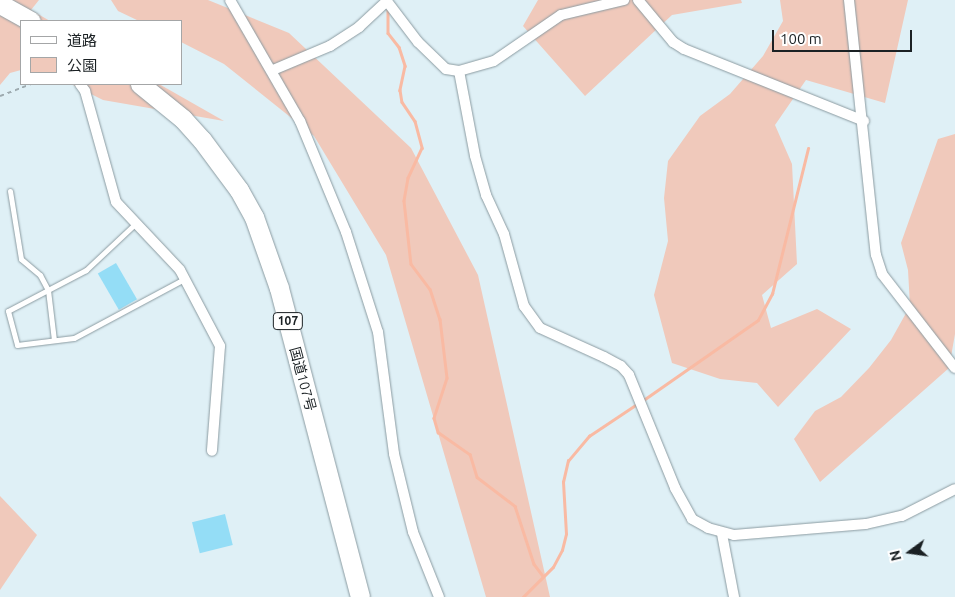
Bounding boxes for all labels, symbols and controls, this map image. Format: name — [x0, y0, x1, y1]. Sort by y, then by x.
legend — [20, 20, 182, 85]
scale bar — [775, 20, 915, 52]
text: 100 m — [780, 30, 822, 47]
text: 道路 — [67, 32, 97, 49]
text: 公園 — [67, 57, 97, 74]
road number: 107 — [272, 312, 304, 331]
street label: 国道107号 — [286, 345, 320, 413]
north arrow — [885, 527, 935, 577]
text: N — [886, 549, 904, 563]

